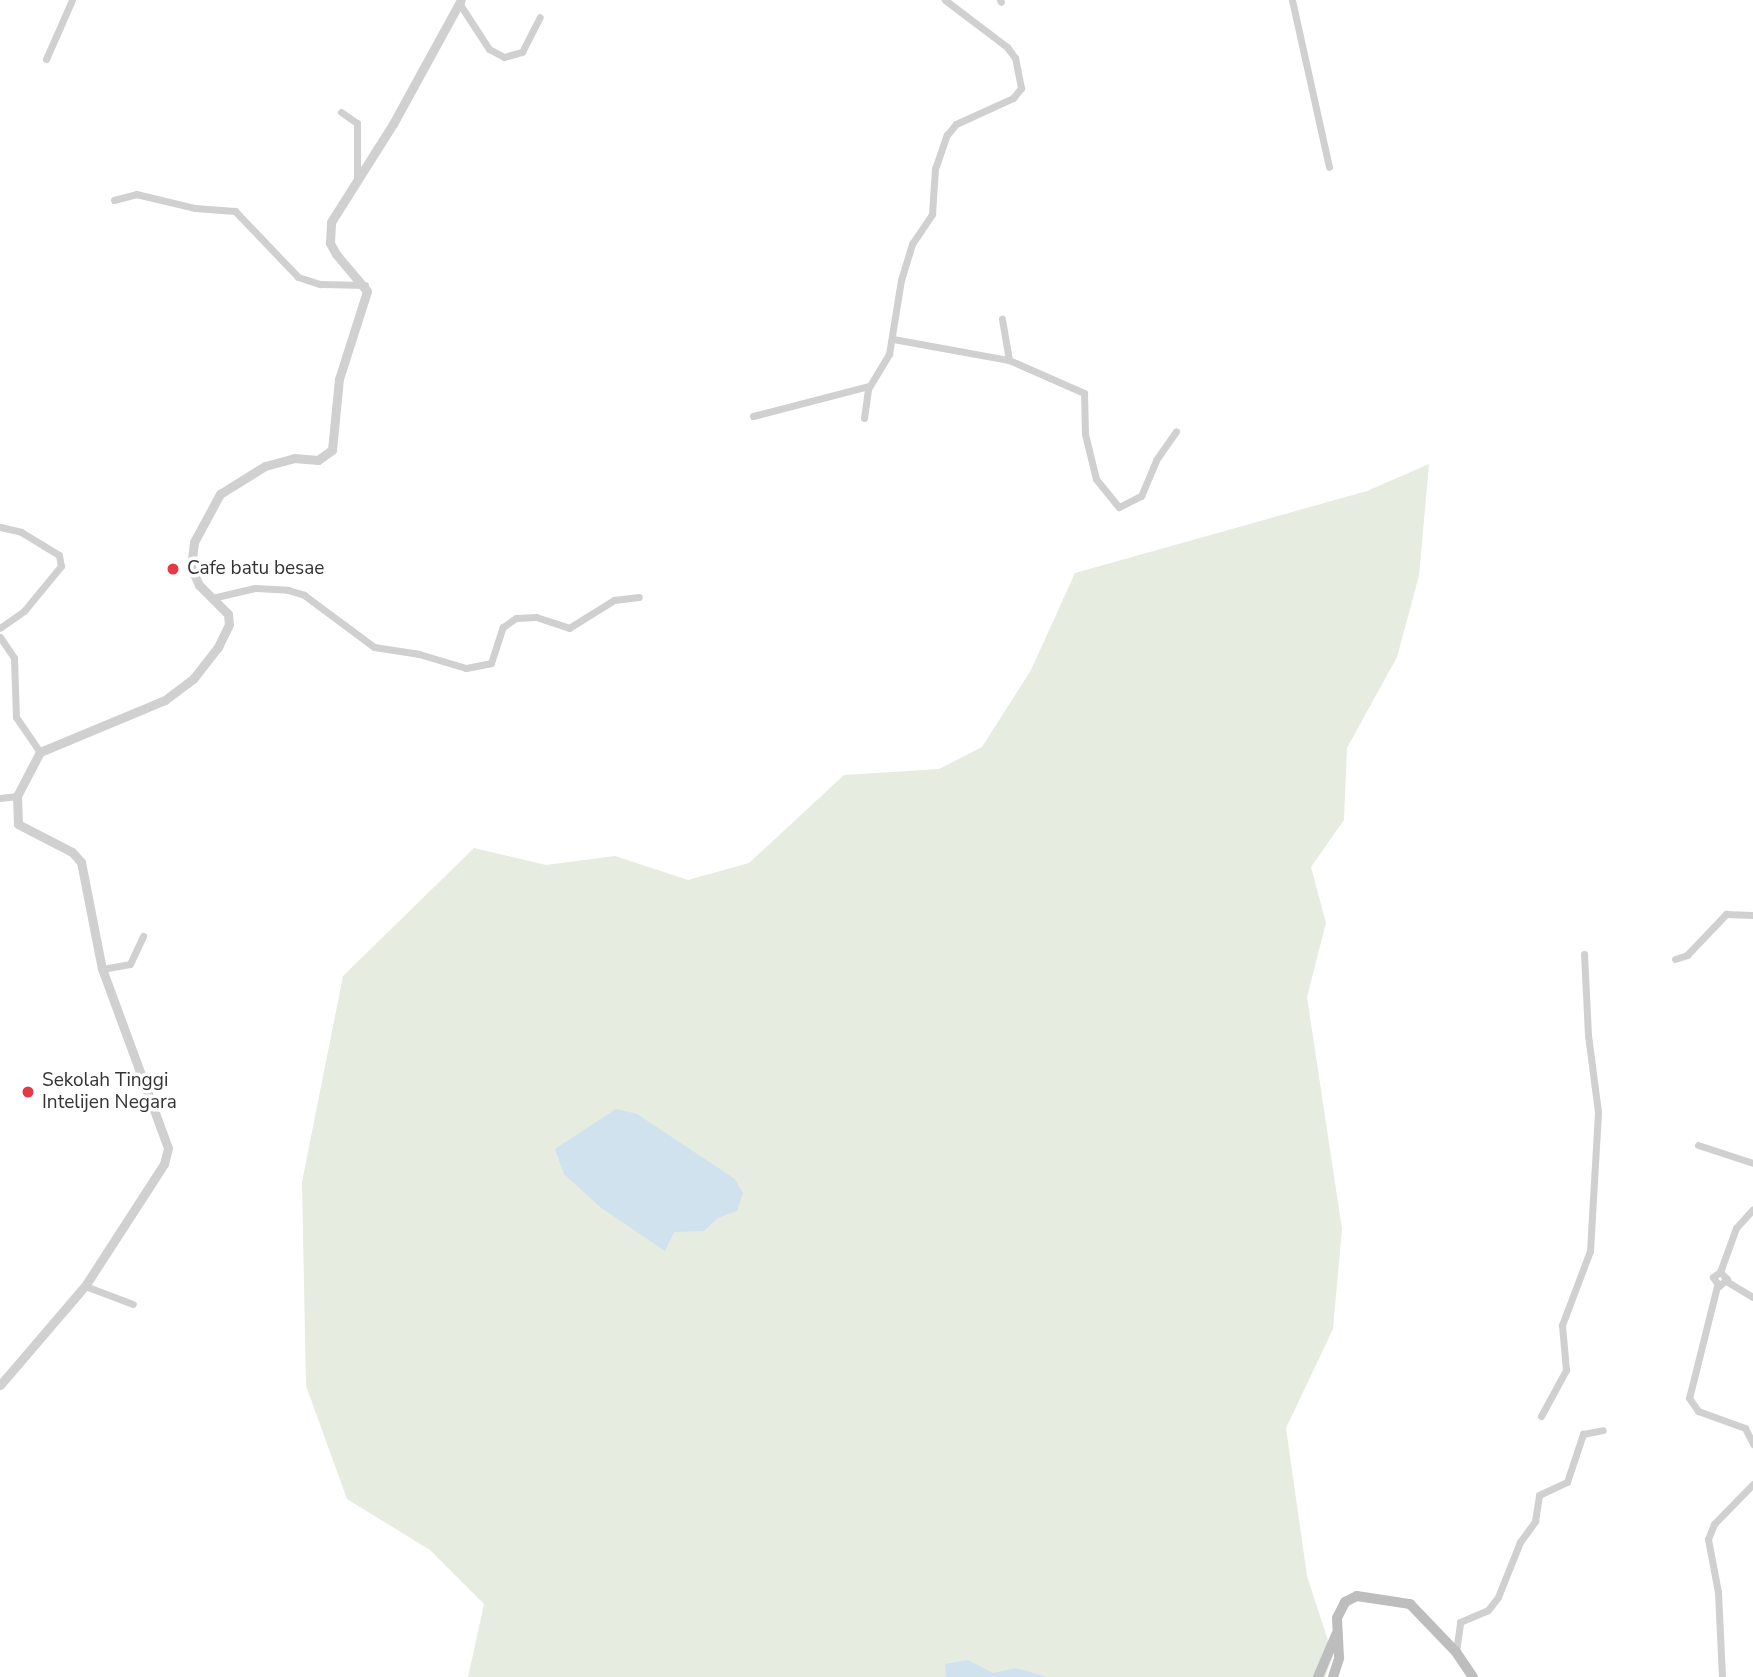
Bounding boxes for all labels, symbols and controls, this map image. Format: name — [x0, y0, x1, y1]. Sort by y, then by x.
place label: Cafe batu besae — [187, 558, 324, 580]
marker: Cafe batu besae — [165, 561, 181, 577]
place label: Sekolah Tinggi Intelijen Negara — [42, 1070, 177, 1114]
marker: Sekolah Tinggi Intelijen Negara — [20, 1084, 36, 1100]

